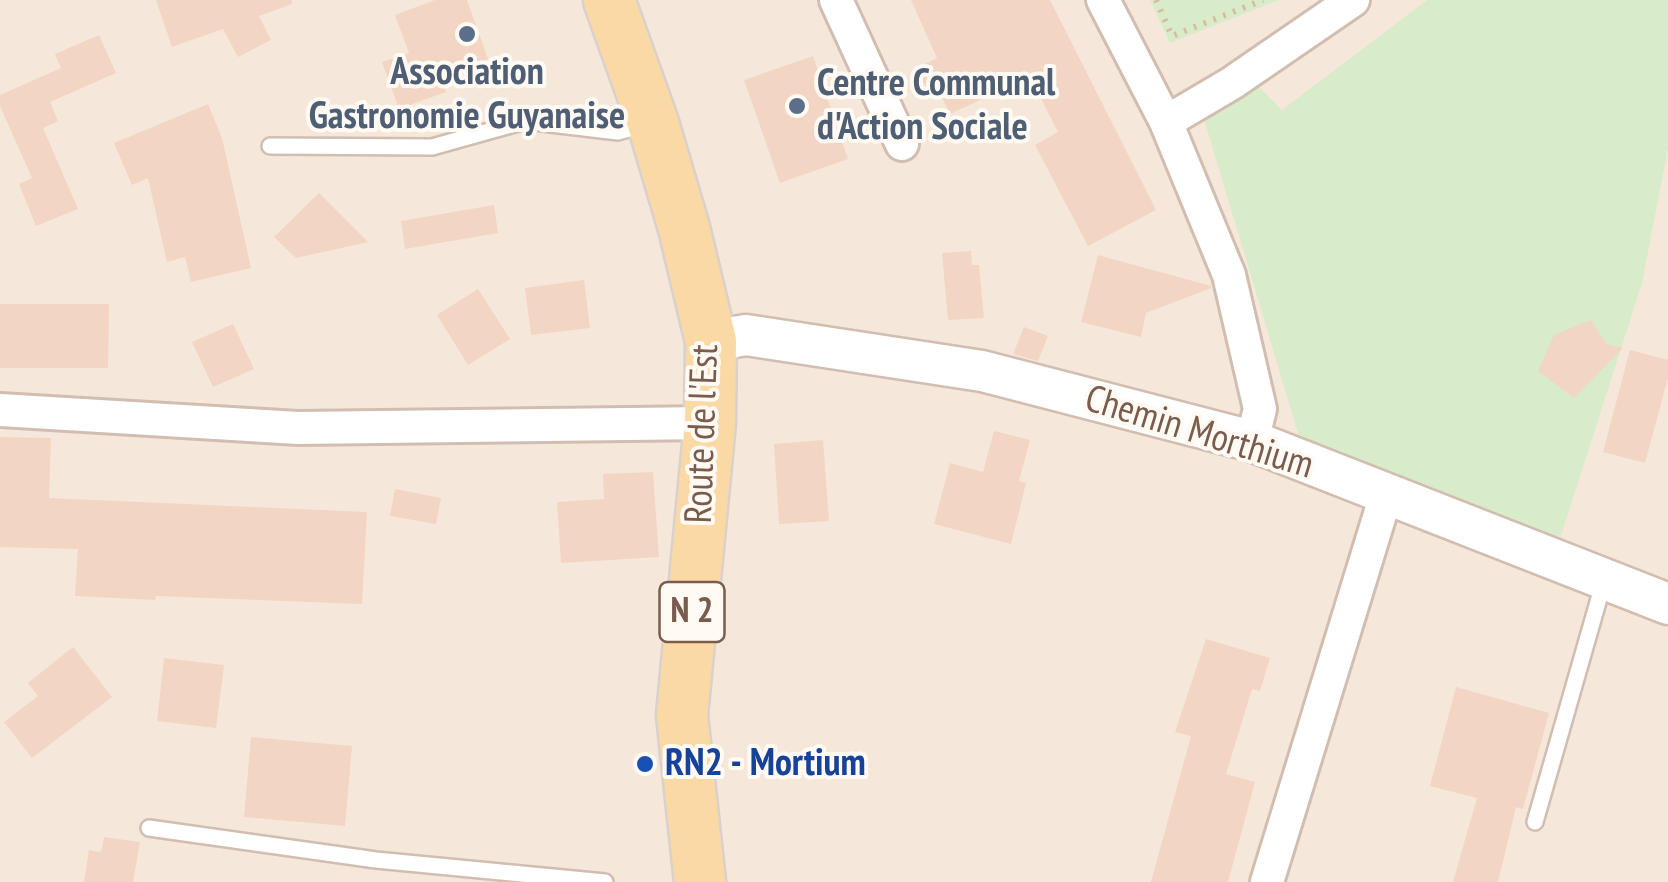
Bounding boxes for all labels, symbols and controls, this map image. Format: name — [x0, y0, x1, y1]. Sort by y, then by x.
marker: Association Gastronomie Guyanaise — [456, 23, 478, 45]
place label: Association Gastronomie Guyanaise — [309, 50, 625, 140]
place label: Centre Communal d'Action Sociale — [817, 61, 1055, 150]
marker: Centre Communal d'Action Sociale — [786, 95, 808, 117]
street label: Route de l'Est — [677, 344, 729, 524]
street label: Chemin Morthium — [1079, 377, 1319, 489]
road number: N 2 — [660, 582, 724, 642]
place label: RN2 - Mortium — [665, 741, 866, 787]
marker: RN2 - Mortium — [634, 753, 656, 775]

